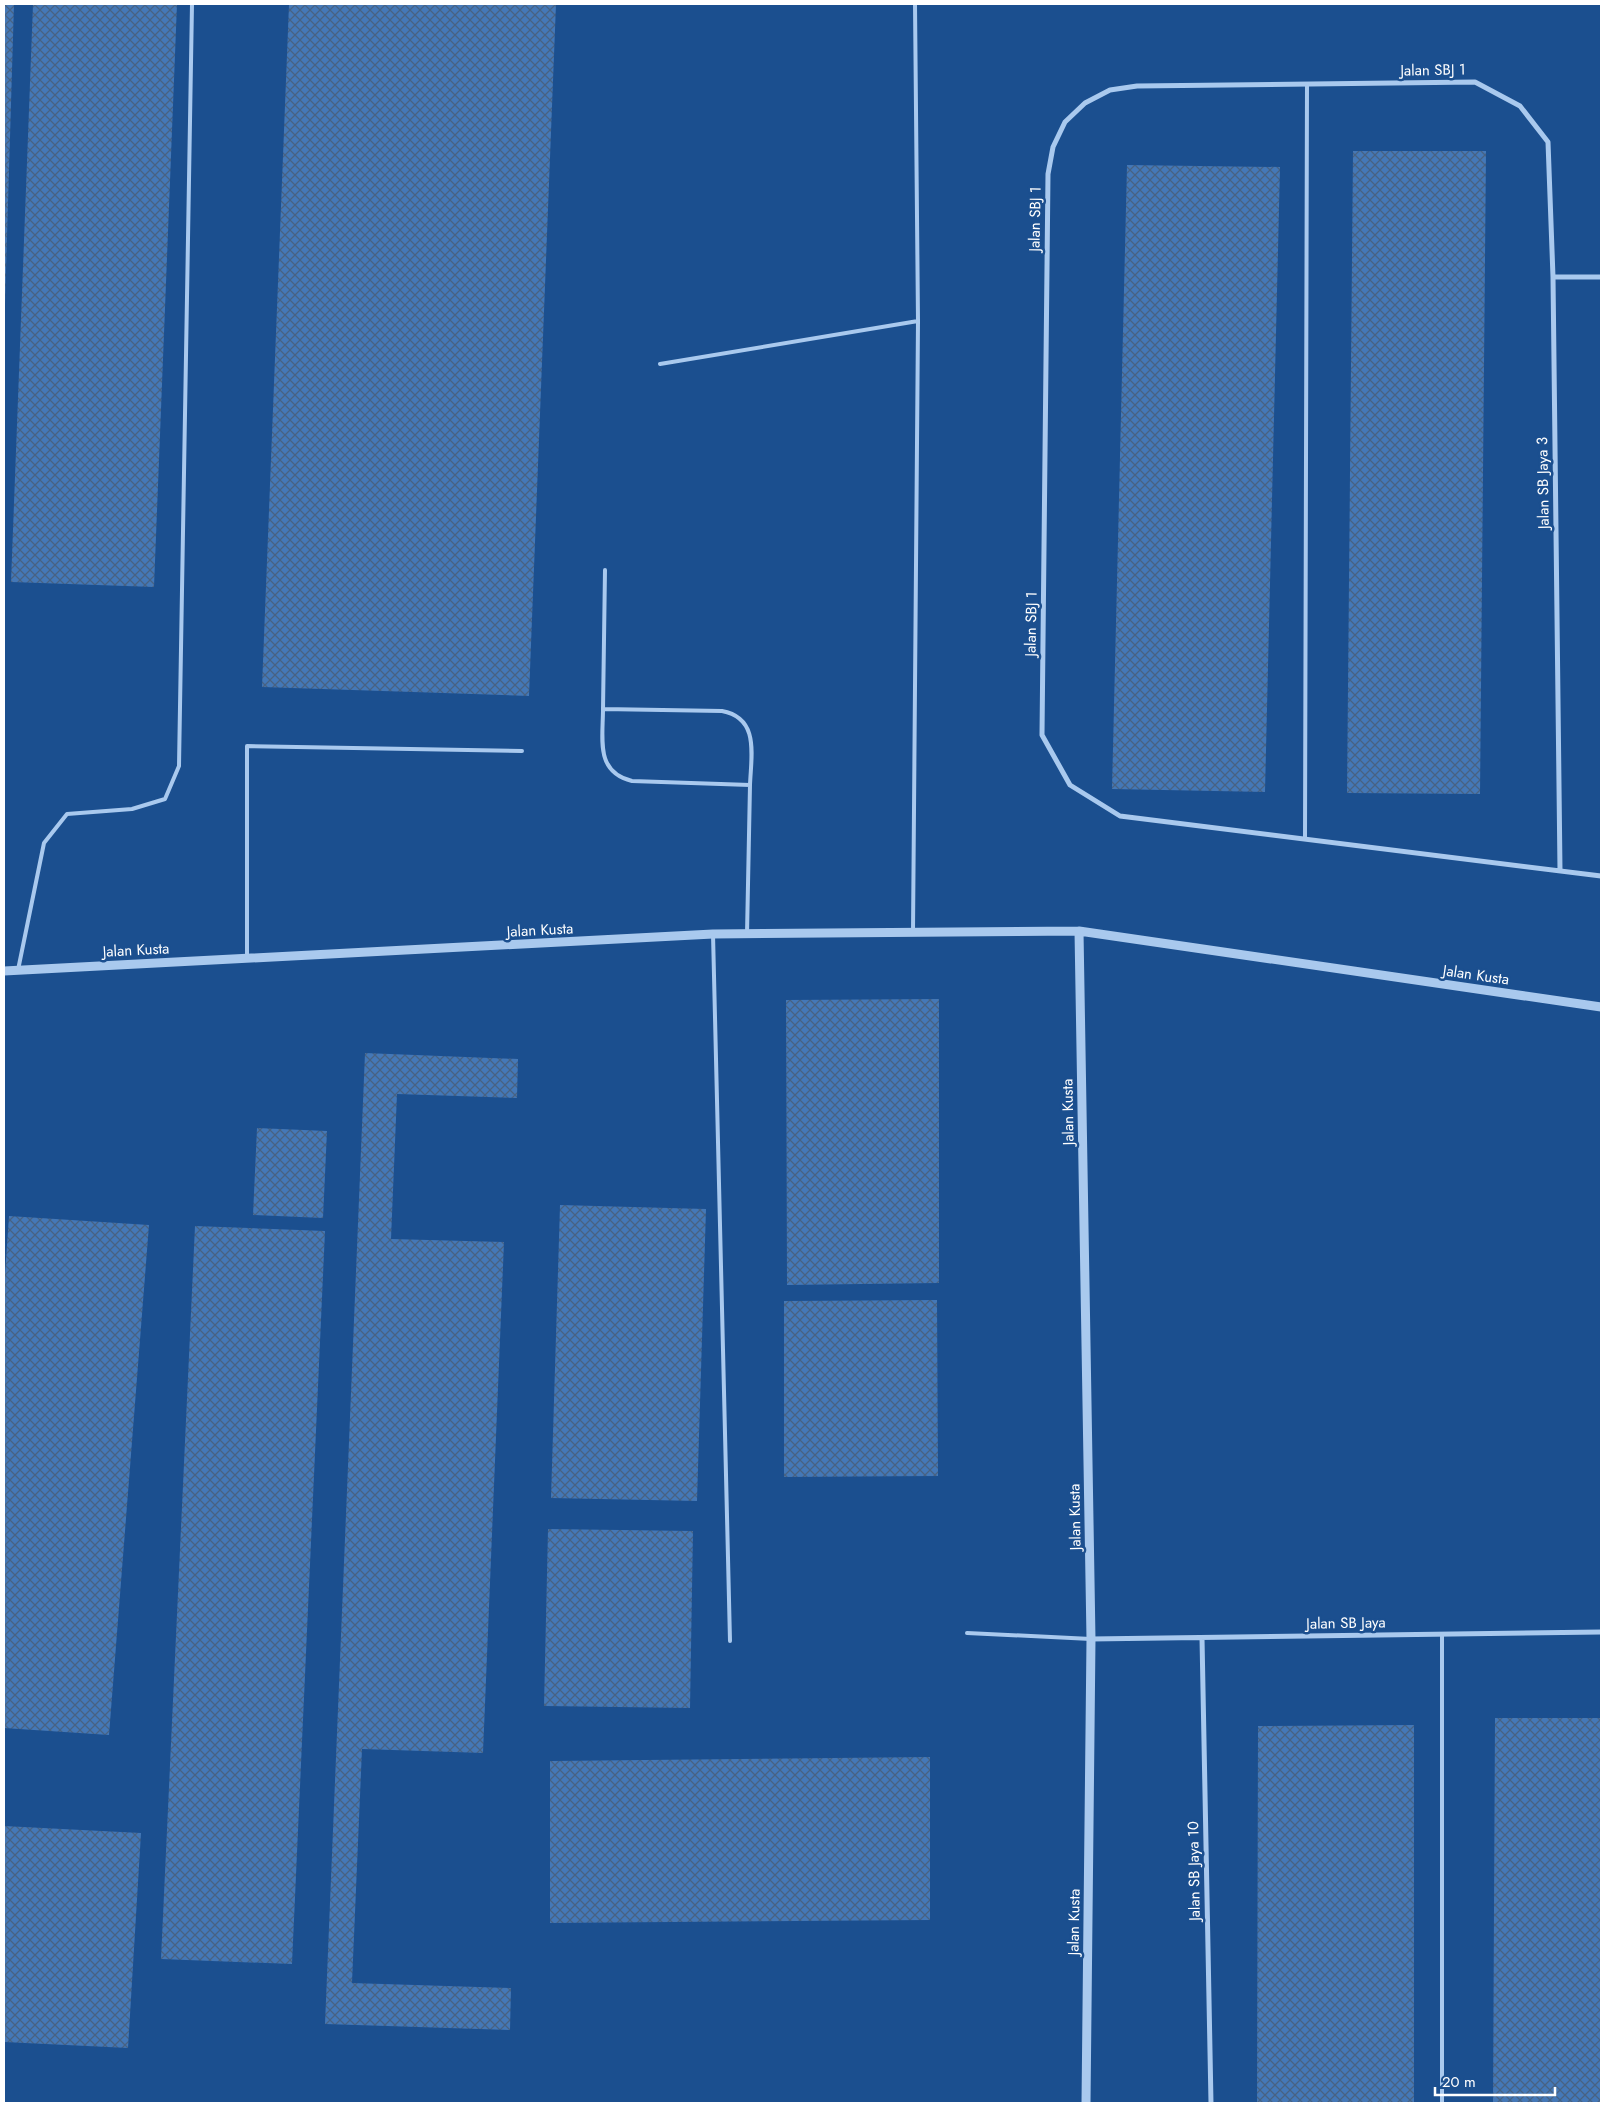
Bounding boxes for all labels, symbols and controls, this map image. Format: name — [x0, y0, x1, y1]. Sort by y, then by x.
street label: Jalan SBJ 1 — [1398, 58, 1466, 82]
street label: Jalan SBJ 1 — [1023, 186, 1047, 254]
street label: Jalan SB Jaya 3 — [1531, 437, 1555, 531]
street label: Jalan SBJ 1 — [1019, 591, 1043, 659]
street label: Jalan Kusta — [504, 917, 574, 943]
street label: Jalan Kusta — [100, 937, 170, 963]
street label: Jalan Kusta — [1440, 959, 1511, 991]
street label: Jalan Kusta — [1056, 1079, 1080, 1147]
street label: Jalan Kusta — [1063, 1484, 1087, 1552]
street label: Jalan SB Jaya — [1304, 1611, 1386, 1635]
street label: Jalan SB Jaya 10 — [1182, 1821, 1206, 1923]
street label: Jalan Kusta — [1062, 1889, 1086, 1957]
scale bar — [1435, 2064, 1555, 2096]
text: 20 m — [1442, 2071, 1476, 2093]

